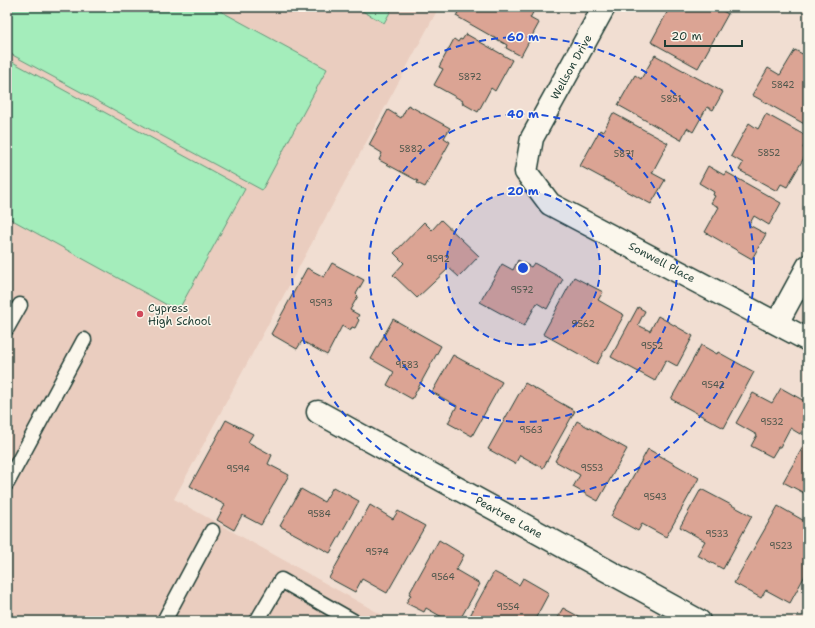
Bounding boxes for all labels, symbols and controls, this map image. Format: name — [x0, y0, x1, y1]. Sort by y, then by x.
scale bar — [665, 22, 742, 48]
text: 20 m — [671, 28, 702, 44]
text: 60 m — [507, 29, 539, 45]
street label: Wellson Drive — [547, 32, 596, 102]
house number: 5872 — [459, 71, 481, 83]
house number: 5842 — [771, 79, 795, 91]
house number: 5851 — [661, 93, 681, 105]
text: 40 m — [507, 106, 539, 122]
house number: 5882 — [399, 143, 423, 155]
house number: 5852 — [758, 147, 780, 159]
house number: 5871 — [614, 148, 634, 160]
text: 20 m — [507, 183, 539, 199]
street label: Sonwell Place — [626, 239, 698, 286]
house number: 9592 — [426, 253, 450, 265]
centre of rings — [516, 261, 530, 275]
house number: 9572 — [510, 284, 534, 296]
house number: 9593 — [309, 297, 333, 309]
place label: Cypress High School — [148, 301, 212, 329]
marker: Cypress High School — [135, 309, 145, 319]
house number: 9562 — [571, 318, 595, 330]
house number: 9552 — [641, 340, 663, 352]
house number: 9583 — [395, 359, 419, 371]
house number: 9542 — [701, 379, 725, 391]
house number: 9532 — [760, 416, 784, 428]
house number: 9563 — [519, 424, 543, 436]
house number: 9553 — [581, 462, 603, 474]
house number: 9594 — [226, 463, 250, 475]
house number: 9543 — [643, 491, 667, 503]
street label: Peartree Lane — [472, 493, 545, 542]
house number: 9584 — [307, 508, 331, 520]
house number: 9533 — [705, 528, 729, 540]
house number: 9523 — [769, 540, 793, 552]
house number: 9574 — [365, 546, 389, 558]
house number: 9564 — [431, 571, 455, 583]
house number: 9554 — [497, 601, 519, 613]

